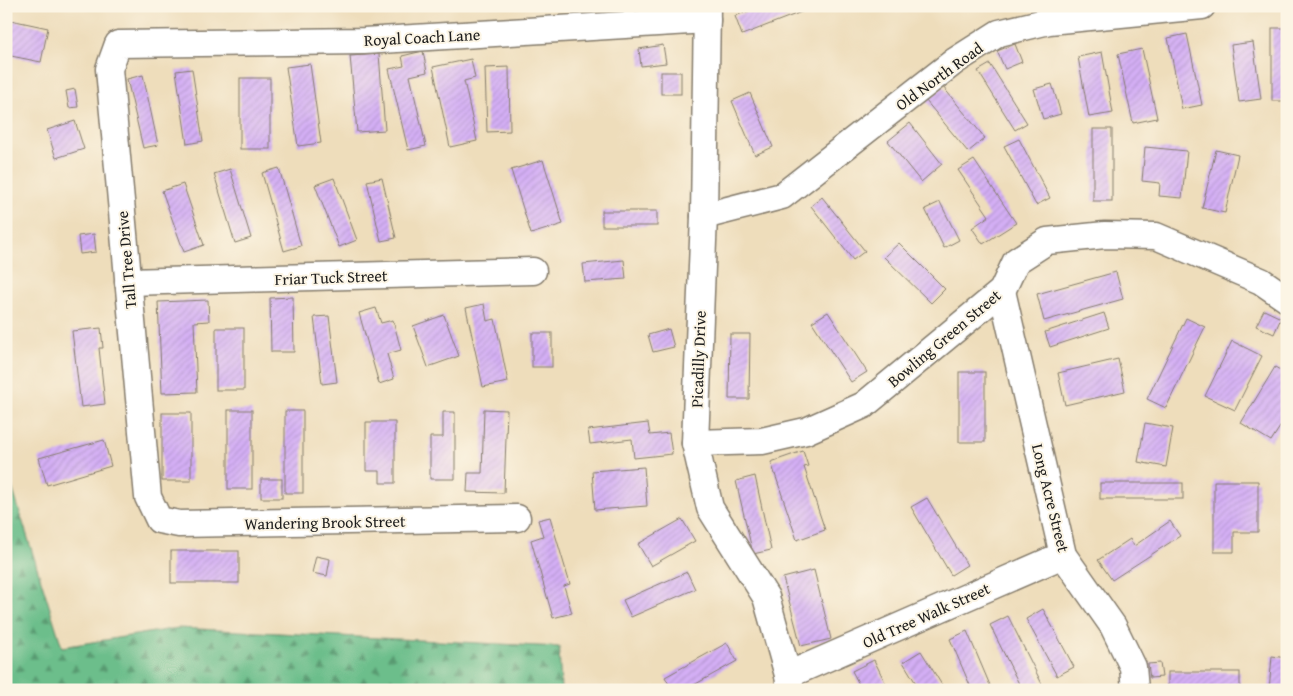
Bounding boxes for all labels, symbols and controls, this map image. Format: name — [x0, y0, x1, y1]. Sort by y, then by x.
street label: Royal Coach Lane — [363, 22, 481, 52]
street label: Old North Road — [890, 36, 988, 116]
street label: Tall Tree Drive — [110, 210, 142, 310]
street label: Friar Tuck Street — [274, 263, 388, 291]
street label: Bowling Green Street — [882, 283, 1006, 393]
street label: Picadilly Drive — [684, 310, 712, 408]
street label: Long Acre Street — [1026, 441, 1076, 555]
street label: Wandering Brook Street — [244, 509, 406, 535]
street label: Old Tree Walk Street — [858, 576, 994, 654]

